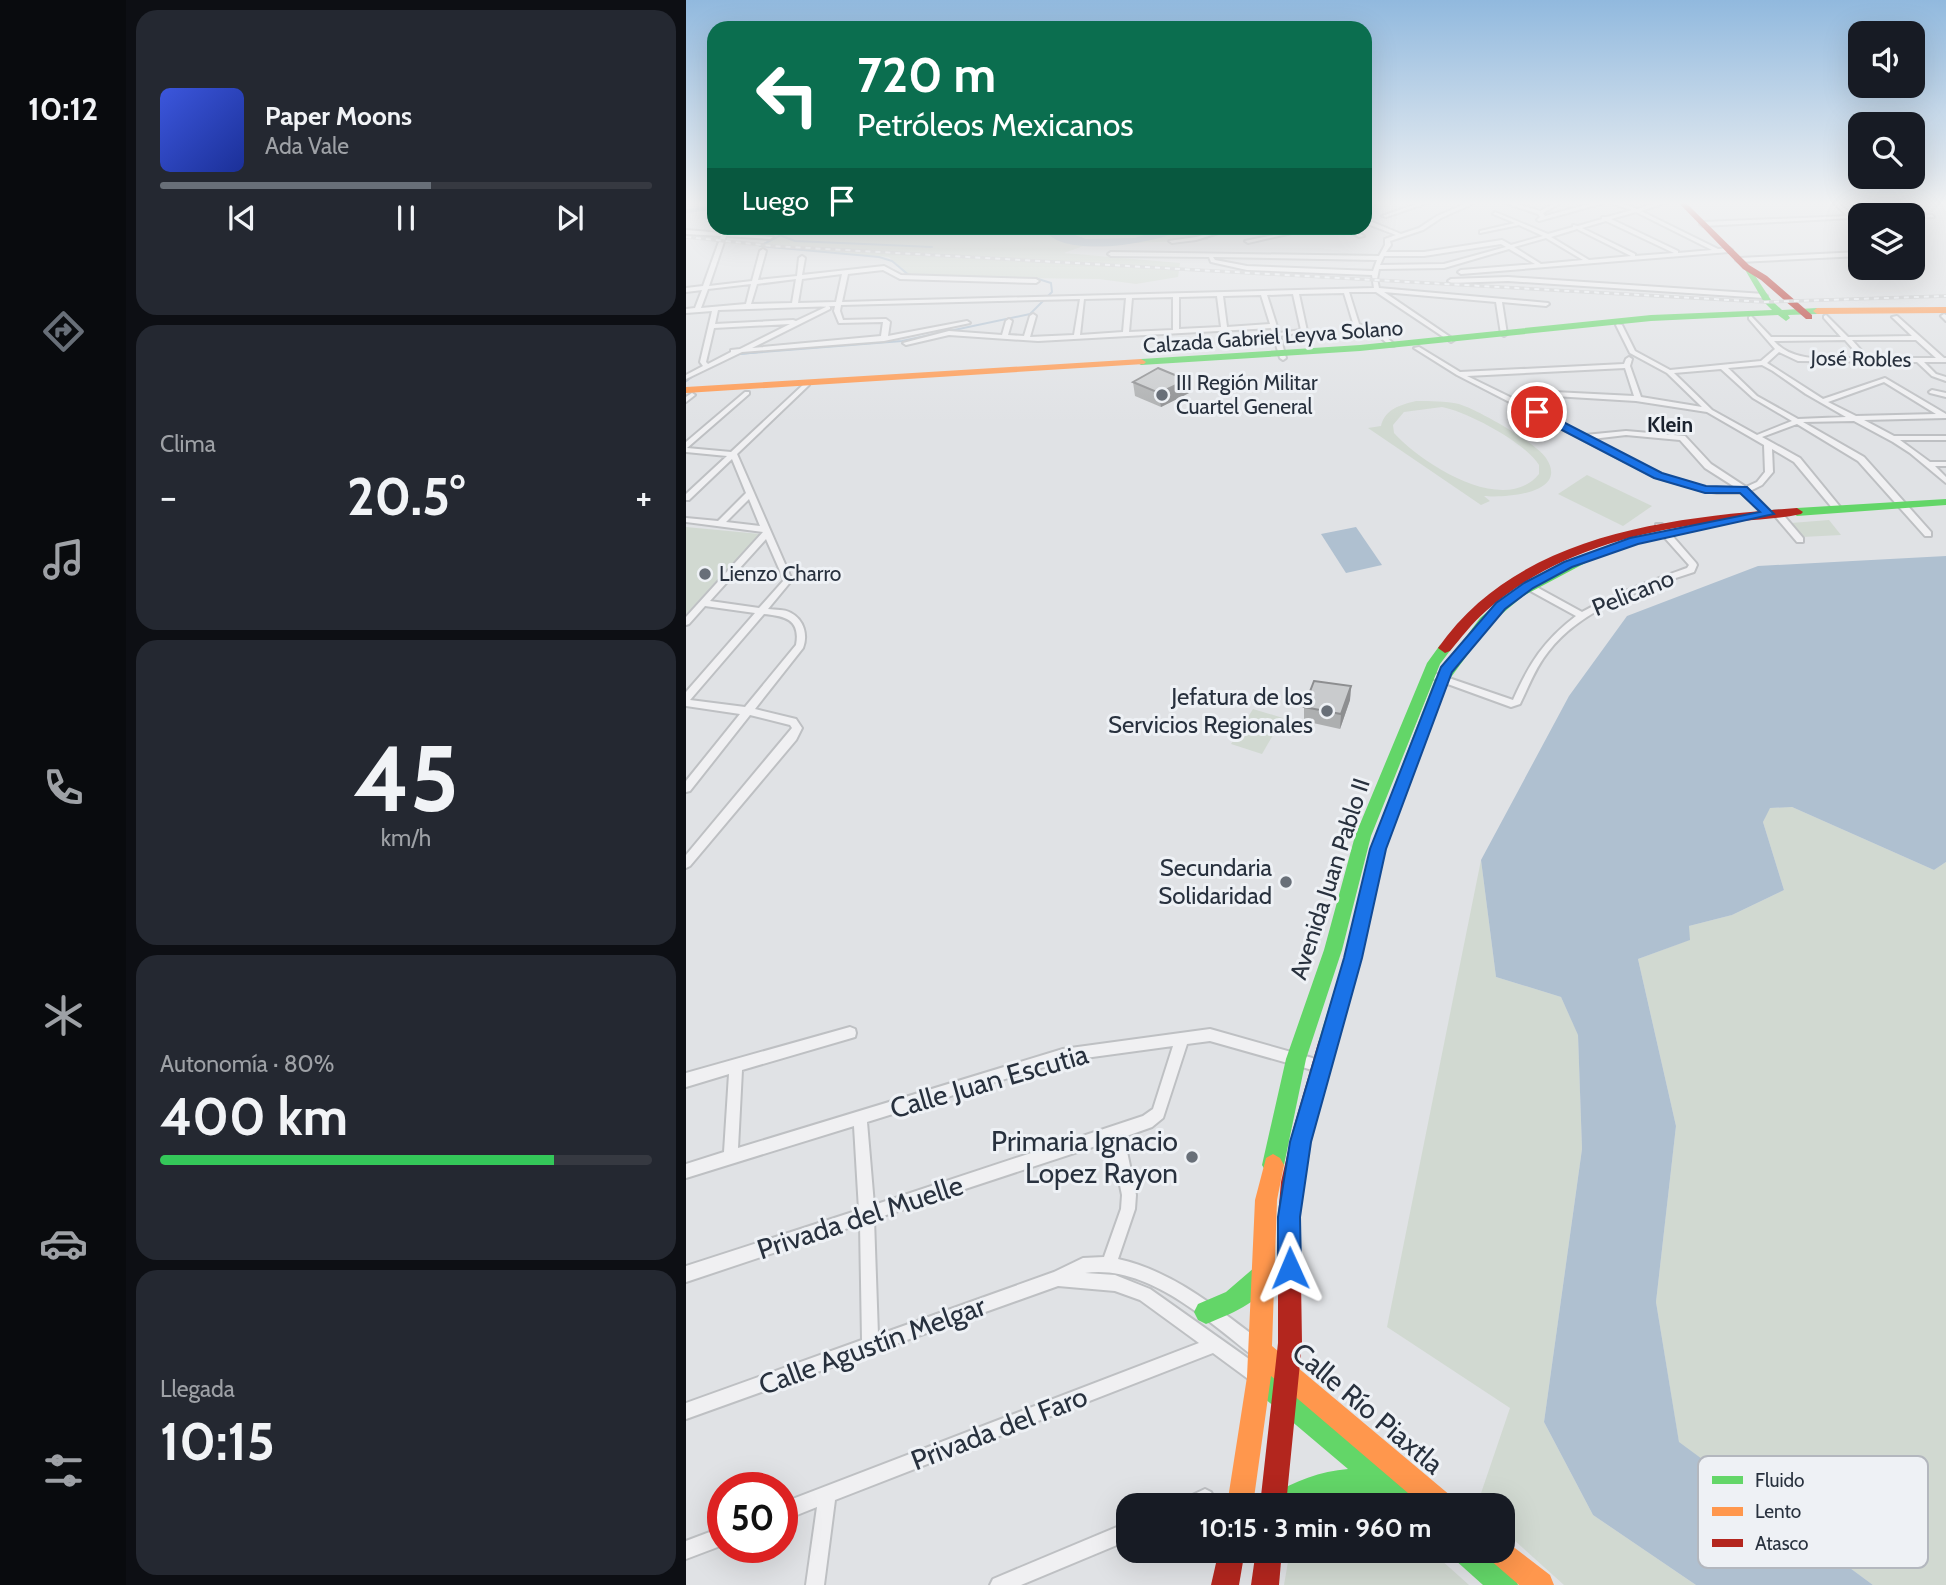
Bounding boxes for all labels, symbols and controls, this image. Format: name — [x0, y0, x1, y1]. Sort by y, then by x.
map controls — [1848, 21, 1925, 280]
button: sound — [1848, 21, 1925, 98]
text: 720 m — [857, 45, 996, 104]
icon: left — [742, 49, 833, 140]
text: 10:12 — [28, 89, 98, 128]
text: Paper Moons — [265, 100, 412, 132]
text: Petróleos Mexicanos — [857, 105, 1134, 144]
button: search — [1848, 112, 1925, 189]
text: Ada Vale — [265, 132, 349, 160]
icon: arrive — [823, 182, 861, 220]
text: Luego — [742, 185, 809, 217]
icon: previous — [223, 199, 261, 237]
icon: pause — [387, 199, 425, 237]
icon: next — [551, 199, 589, 237]
button: layers — [1848, 203, 1925, 280]
icon: directions — [39, 307, 88, 356]
street label: Calzada Gabriel Leyva Solano — [1142, 315, 1404, 358]
street label: José Robles — [1810, 345, 1912, 372]
place label: III Región Militar Cuartel General — [1176, 370, 1318, 419]
pin — [1507, 382, 1567, 442]
marker: III Región Militar Cuartel General — [1154, 387, 1170, 403]
icon: arrive — [1518, 393, 1556, 431]
district label: Klein — [1647, 412, 1693, 437]
text: Clima — [160, 430, 216, 458]
text: 20.5° — [347, 465, 465, 528]
text: − — [160, 473, 177, 520]
text: + — [635, 473, 652, 520]
icon: music — [39, 535, 88, 584]
place label: Lienzo Charro — [719, 561, 841, 586]
street label: Pelicano — [1588, 563, 1678, 622]
marker: Lienzo Charro — [697, 566, 713, 582]
place label: Jefatura de los Servicios Regionales — [1108, 682, 1313, 739]
marker: Jefatura de los Servicios Regionales — [1319, 703, 1335, 719]
text: 45 — [353, 723, 459, 834]
icon: phone — [39, 763, 88, 812]
street label: Avenida Juan Pablo II — [1283, 775, 1376, 983]
text: km/h — [381, 824, 431, 852]
place label: Secundaria Solidaridad — [1158, 853, 1272, 910]
marker: Secundaria Solidaridad — [1278, 874, 1294, 890]
icon: climate — [39, 991, 88, 1040]
street label: Calle Juan Escutia — [886, 1036, 1092, 1126]
text: Autonomía · 80% — [160, 1050, 334, 1078]
text: 400 km — [160, 1085, 348, 1148]
place label: Primaria Ignacio Lopez Rayon — [991, 1124, 1178, 1190]
marker: Primaria Ignacio Lopez Rayon — [1184, 1149, 1200, 1165]
street label: Privada del Muelle — [753, 1168, 967, 1266]
icon: car — [39, 1219, 88, 1268]
position arrow — [1253, 1231, 1327, 1305]
street label: Calle Agustín Melgar — [754, 1288, 990, 1402]
street label: Calle Río Piaxtla — [1286, 1335, 1451, 1481]
text: Llegada — [160, 1375, 235, 1403]
street label: Privada del Faro — [906, 1379, 1092, 1477]
text: 10:15 — [160, 1410, 275, 1473]
icon: filters — [39, 1446, 88, 1495]
legend — [1698, 1456, 1928, 1568]
text: Fluido — [1755, 1469, 1804, 1492]
speed limit sign: 50 — [707, 1472, 798, 1563]
text: Lento — [1755, 1500, 1801, 1523]
text: 10:15 · 3 min · 960 m — [1200, 1512, 1431, 1544]
text: Atasco — [1755, 1532, 1809, 1555]

